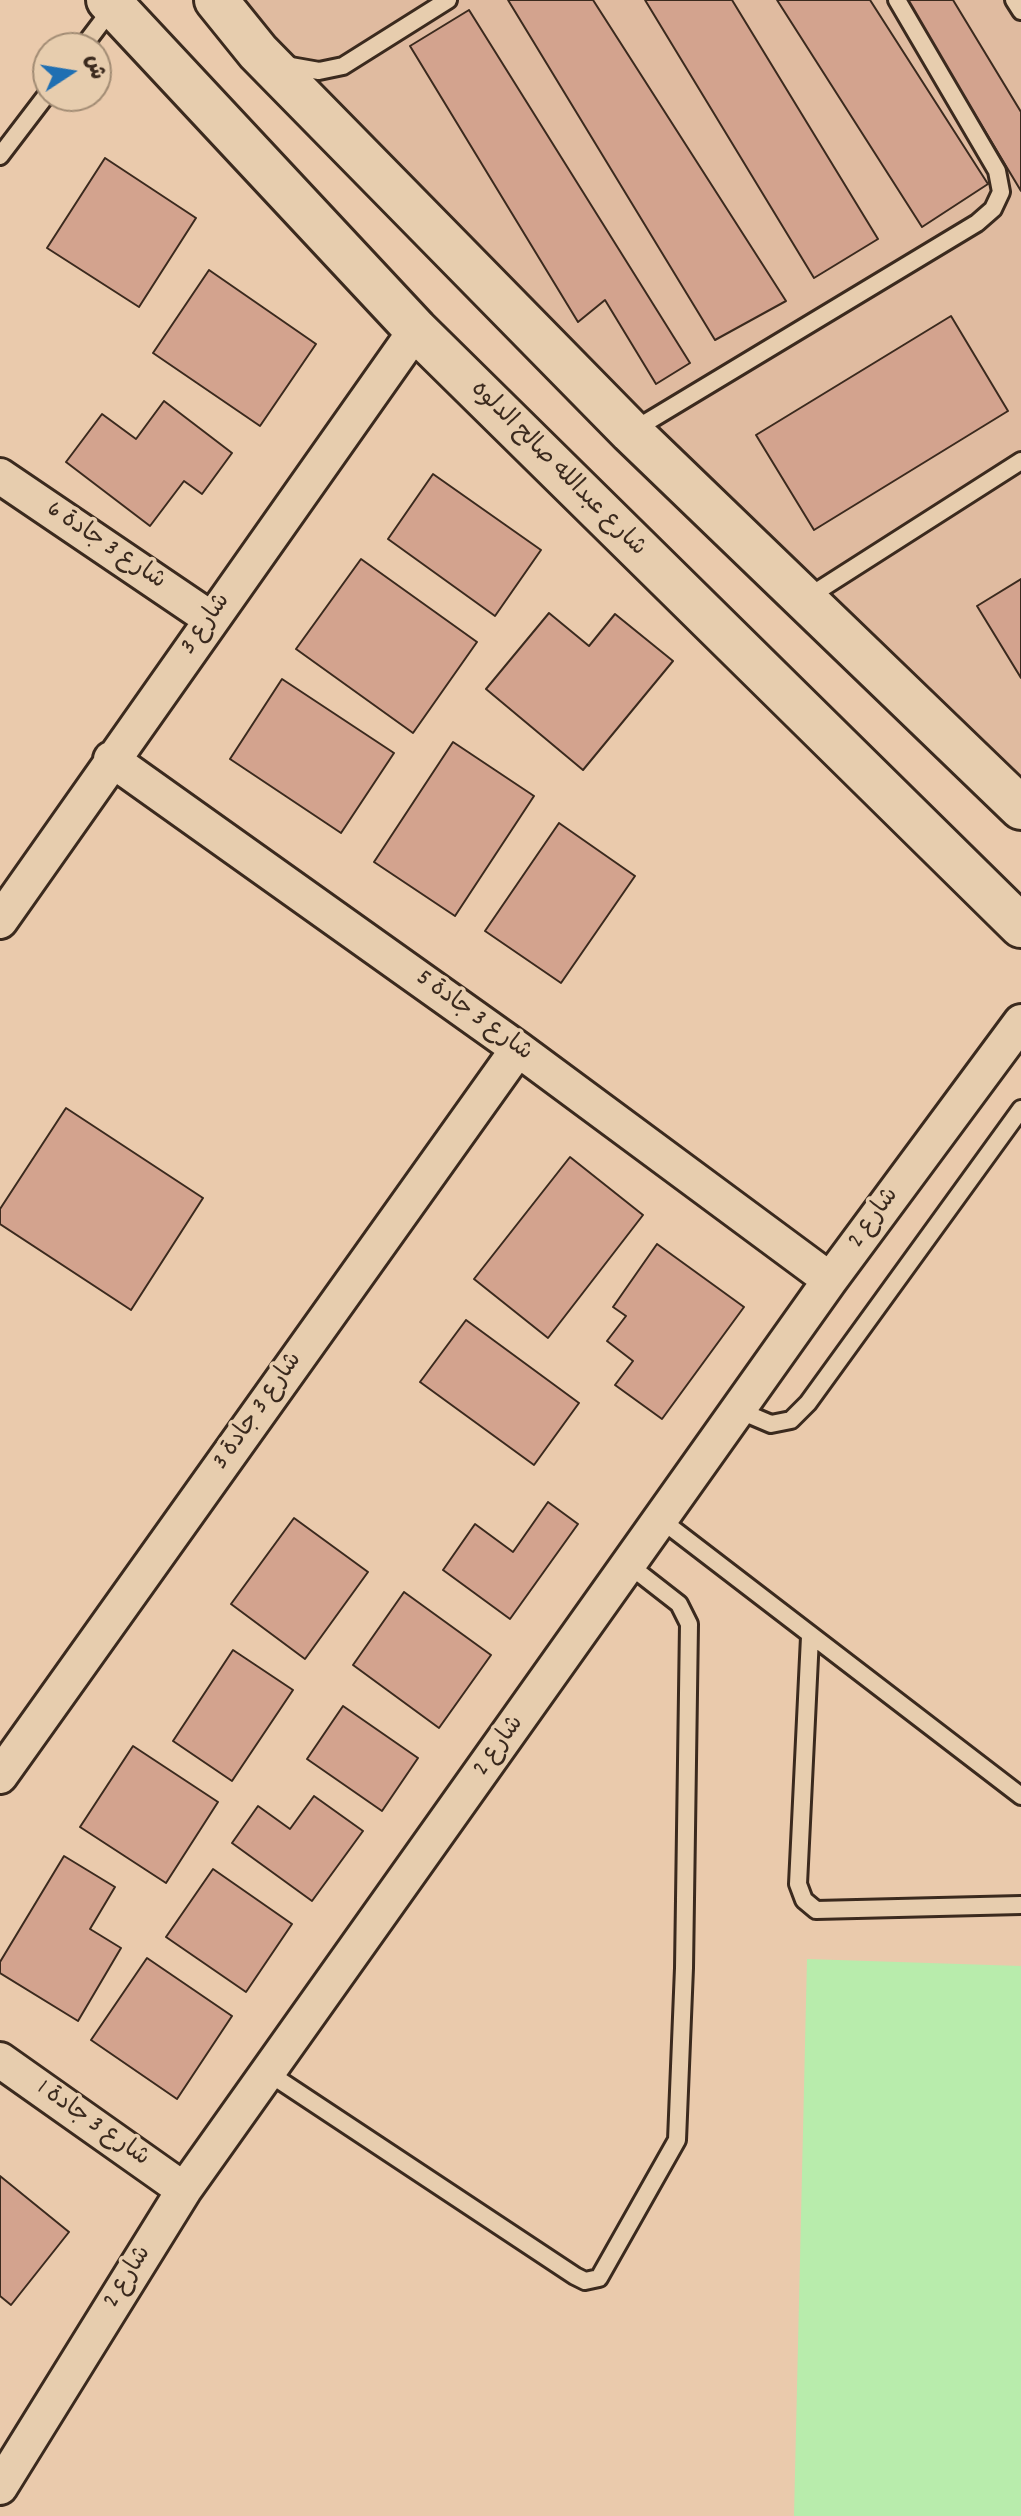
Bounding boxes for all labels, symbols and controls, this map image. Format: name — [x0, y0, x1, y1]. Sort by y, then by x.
north arrow — [32, 32, 112, 112]
text: ش — [76, 52, 112, 82]
street label: شارع عبدالله صالح الدلوه — [463, 376, 651, 564]
street label: شارع 3 جادة 6 — [40, 497, 170, 597]
street label: شارع 3 — [176, 589, 238, 661]
street label: شارع 3 جادة 5 — [409, 965, 537, 1069]
street label: شارع 2 — [843, 1183, 907, 1255]
street label: شارع 3 جادة 3 — [208, 1348, 310, 1476]
street label: شارع 2 — [468, 1711, 532, 1783]
street label: شارع 3 جادة 1 — [30, 2076, 154, 2174]
street label: شارع 2 — [99, 2242, 159, 2314]

